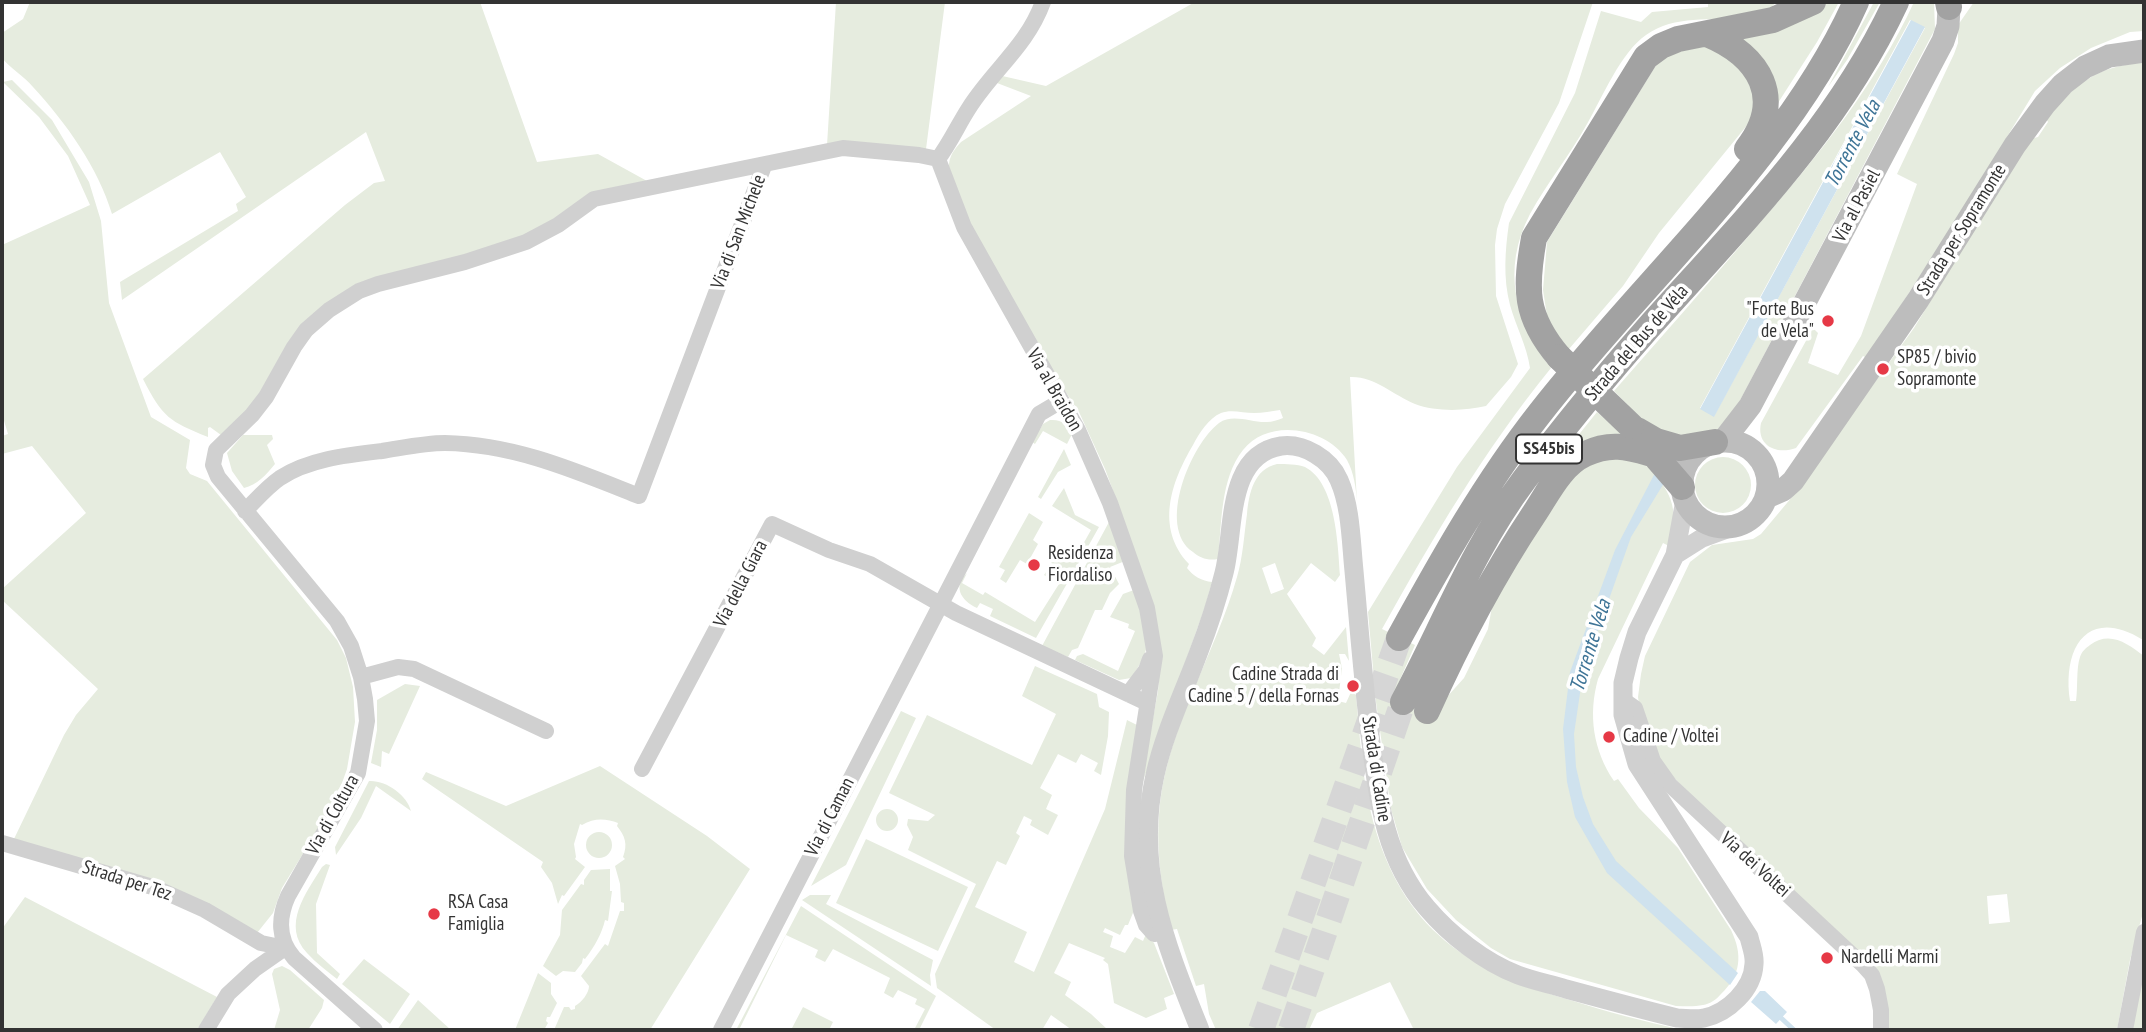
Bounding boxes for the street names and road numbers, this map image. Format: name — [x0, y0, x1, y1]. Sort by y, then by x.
street label: Strada per Sopramonte — [1912, 160, 2012, 300]
street label: Via al Pasiel — [1828, 166, 1886, 246]
street label: Via di San Michele — [707, 172, 771, 292]
street label: Strada del Bus de Véla — [1580, 280, 1694, 406]
street label: Via al Braidon — [1021, 345, 1087, 435]
road number: SS45bis — [1516, 434, 1582, 463]
street label: Via della Giara — [709, 537, 773, 631]
street label: Strada di Cadine — [1356, 714, 1396, 824]
street label: Via di Coltura — [302, 771, 364, 859]
street label: Via di Caman — [800, 774, 860, 860]
street label: Via dei Voltei — [1715, 828, 1795, 902]
street label: Strada per Tez — [80, 856, 174, 906]

